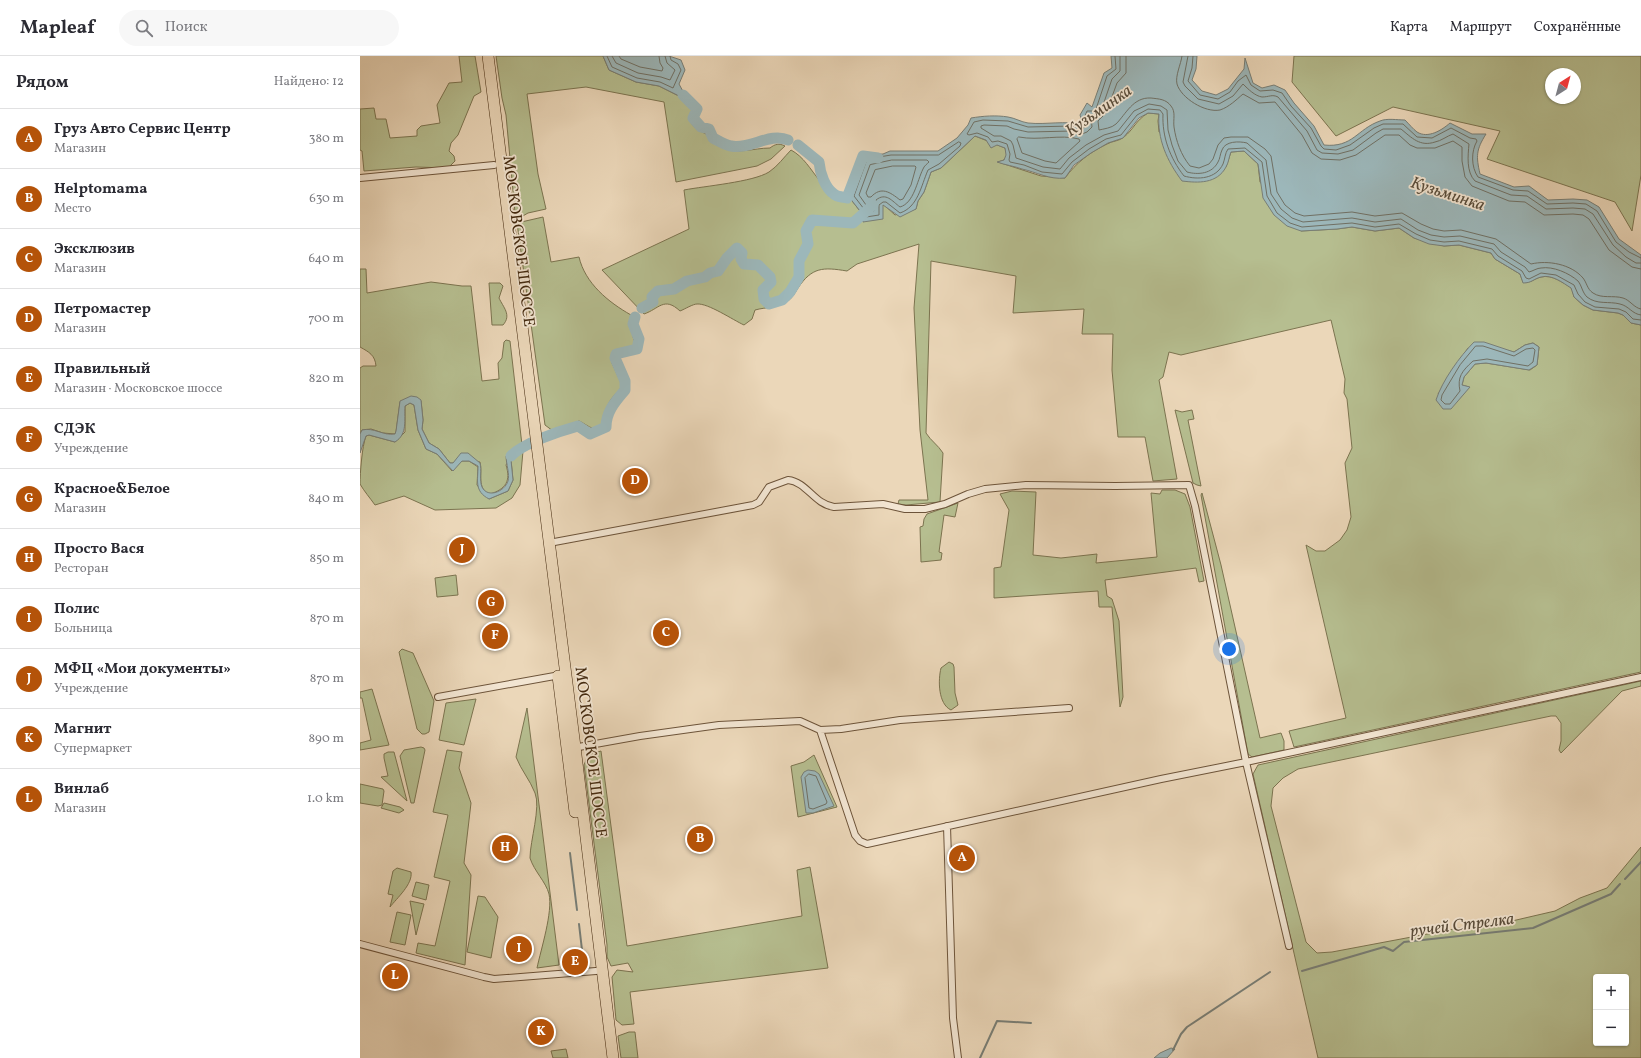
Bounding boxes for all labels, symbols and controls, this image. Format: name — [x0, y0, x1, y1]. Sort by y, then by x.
search box — [119, 10, 399, 46]
text: Mapleaf — [20, 15, 95, 41]
icon: search — [133, 17, 155, 39]
text: Поиск — [165, 17, 208, 38]
text: Карта — [1390, 18, 1428, 37]
text: Маршрут — [1450, 18, 1512, 37]
text: Сохранённые — [1534, 18, 1621, 37]
north arrow — [1545, 68, 1581, 104]
text: Рядом — [16, 71, 69, 94]
text: Найдено: 12 — [274, 73, 344, 91]
water label: Кузьминка — [1061, 80, 1137, 143]
text: Груз Авто Сервис Центр — [54, 119, 231, 140]
text: A — [24, 130, 34, 148]
text: 380 m — [309, 130, 344, 148]
text: Магазин — [54, 140, 106, 158]
street label: МОСКОВСКОЕ ШОССЕ — [497, 154, 539, 328]
water label: Кузьминка — [1407, 172, 1488, 217]
text: Helptomama — [54, 179, 147, 200]
text: B — [25, 190, 33, 208]
text: 630 m — [309, 190, 344, 208]
text: Место — [54, 200, 91, 218]
text: Эксклюзив — [54, 239, 135, 260]
text: C — [25, 250, 33, 268]
text: 640 m — [308, 250, 344, 268]
text: Магазин — [54, 260, 106, 278]
text: Петромастер — [54, 299, 151, 320]
text: D — [24, 310, 34, 328]
text: 700 m — [308, 310, 344, 328]
text: Магазин — [54, 320, 106, 338]
text: Правильный — [54, 359, 150, 380]
text: E — [25, 370, 33, 388]
text: 820 m — [309, 370, 344, 388]
text: Магазин · Московское шоссе — [54, 380, 222, 398]
text: СДЭК — [54, 419, 95, 440]
text: F — [25, 430, 33, 448]
text: 830 m — [309, 430, 344, 448]
text: Учреждение — [54, 440, 128, 458]
pin: D — [622, 466, 648, 496]
text: Красное&Белое — [54, 479, 170, 500]
text: G — [24, 490, 34, 508]
text: 840 m — [308, 490, 344, 508]
text: Магазин — [54, 500, 106, 518]
pin: J — [449, 535, 475, 565]
text: Просто Вася — [54, 539, 144, 560]
text: H — [24, 550, 34, 568]
text: 850 m — [310, 550, 344, 568]
text: Ресторан — [54, 560, 109, 578]
pin: G — [478, 588, 504, 618]
text: Полис — [54, 599, 100, 620]
text: I — [27, 610, 31, 628]
text: 870 m — [310, 610, 344, 628]
pin: C — [653, 618, 679, 648]
text: Больница — [54, 620, 113, 638]
pin: F — [482, 621, 508, 651]
your location — [1219, 639, 1239, 659]
text: МФЦ «Мои документы» — [54, 659, 231, 680]
street label: МОСКОВСКОЕ ШОССЕ — [569, 665, 611, 839]
text: J — [27, 670, 31, 688]
text: 870 m — [310, 670, 344, 688]
text: Учреждение — [54, 680, 128, 698]
text: Магнит — [54, 719, 111, 740]
text: K — [24, 730, 34, 748]
text: 890 m — [308, 730, 344, 748]
text: Супермаркет — [54, 740, 132, 758]
text: Винлаб — [54, 779, 109, 800]
text: L — [25, 790, 33, 808]
text: 1.0 km — [307, 790, 344, 808]
text: Магазин — [54, 800, 106, 818]
pin: B — [687, 824, 713, 854]
pin: H — [492, 833, 518, 863]
pin: A — [949, 843, 975, 873]
water label: ручей Стрелка — [1409, 908, 1516, 943]
pin: I — [506, 934, 532, 964]
pin: E — [562, 947, 588, 977]
pin: L — [382, 961, 408, 991]
map controls — [1593, 974, 1629, 1046]
button: + — [1593, 974, 1629, 1010]
button: − — [1593, 1010, 1629, 1046]
pin: K — [528, 1017, 554, 1047]

